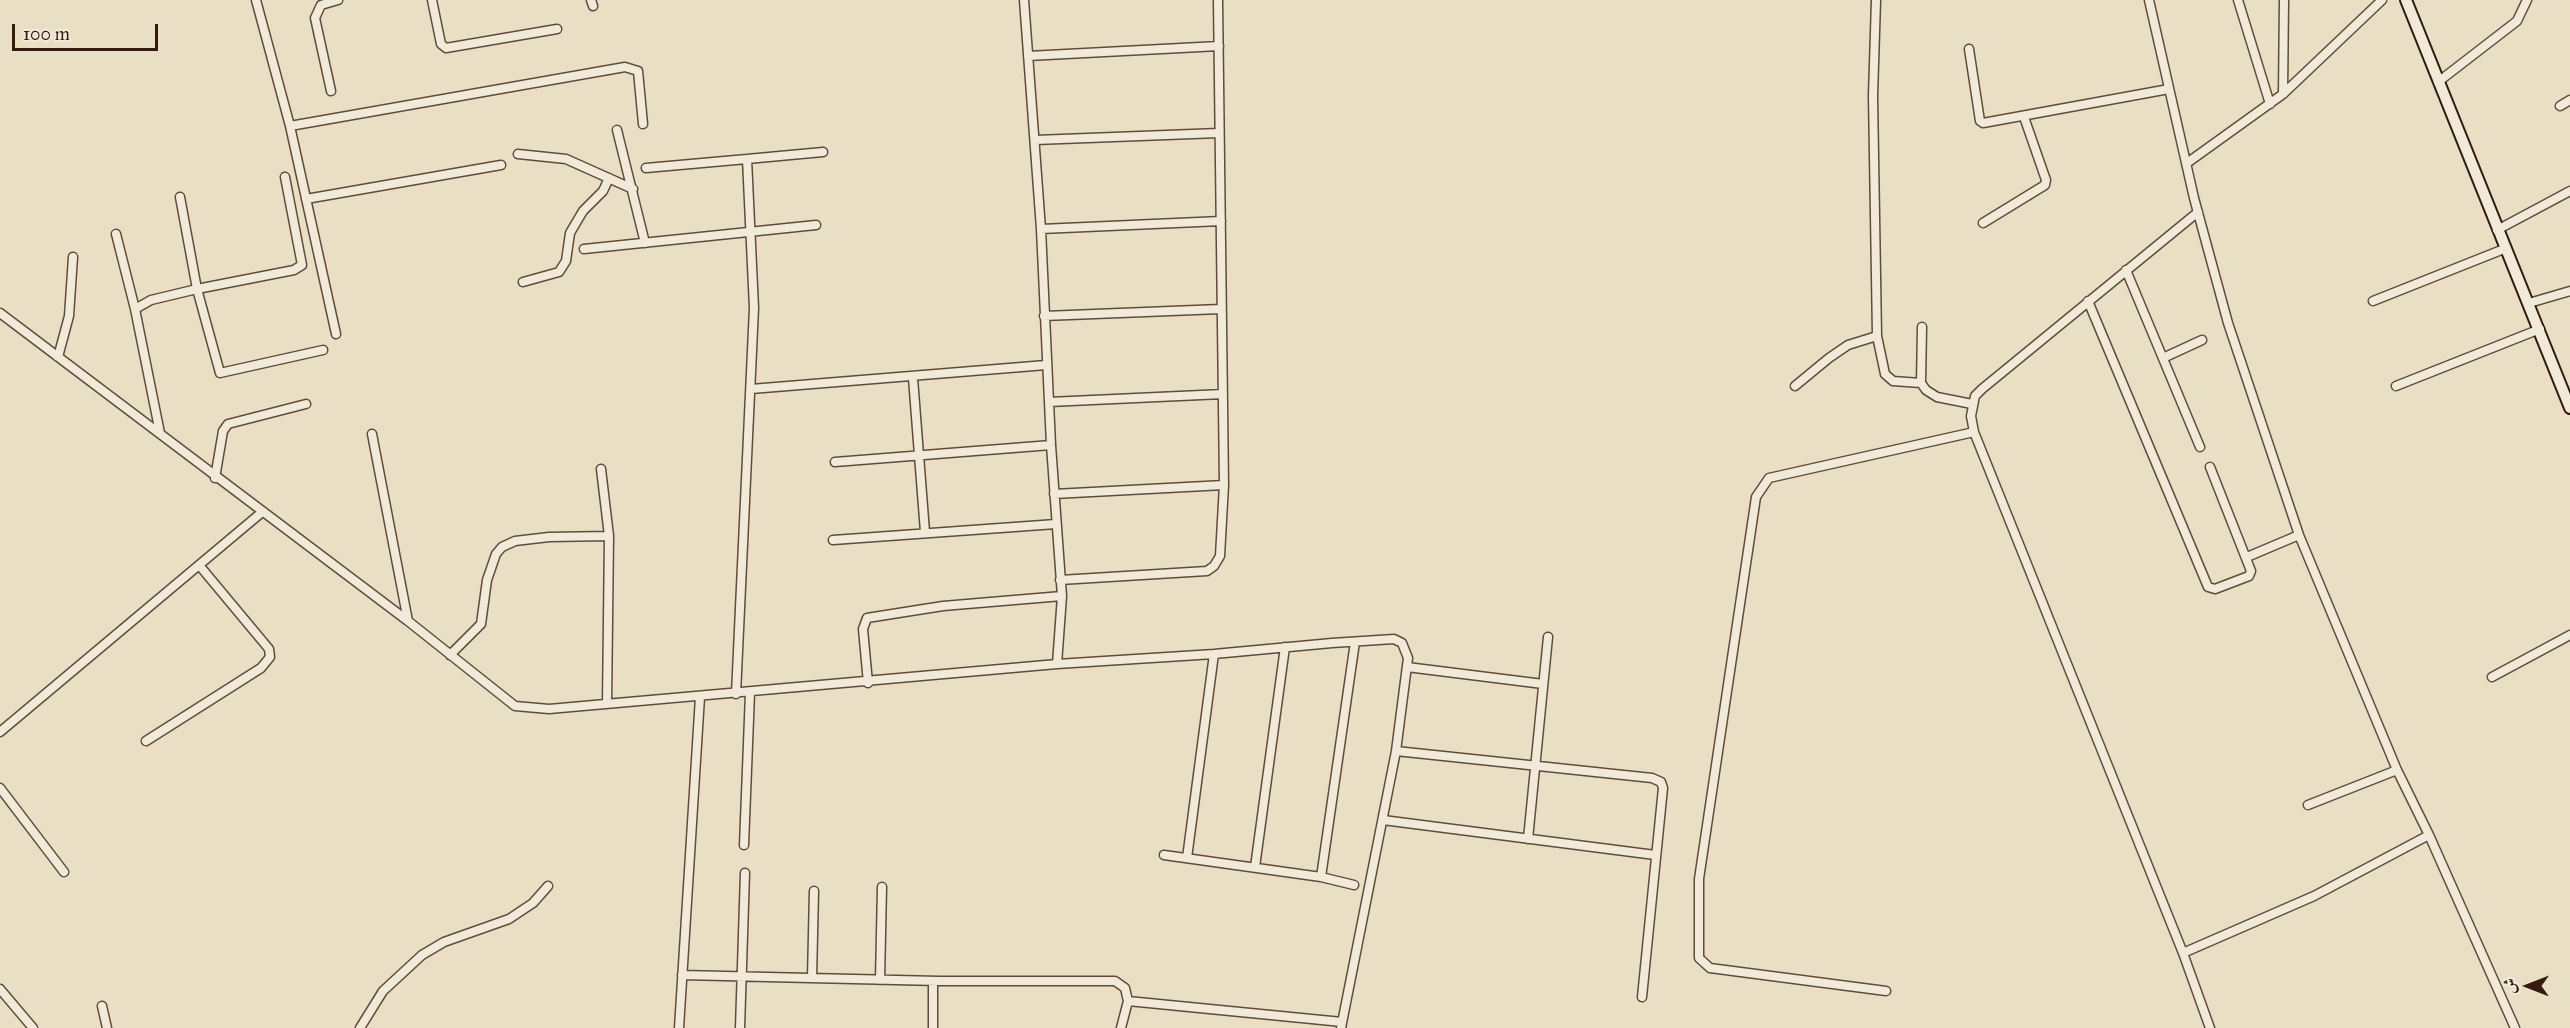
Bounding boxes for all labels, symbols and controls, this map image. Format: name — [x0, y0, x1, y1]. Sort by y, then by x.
scale bar — [15, 12, 160, 50]
text: 100 m — [23, 23, 70, 45]
north arrow — [2498, 956, 2558, 1016]
text: ش — [2500, 978, 2519, 994]

